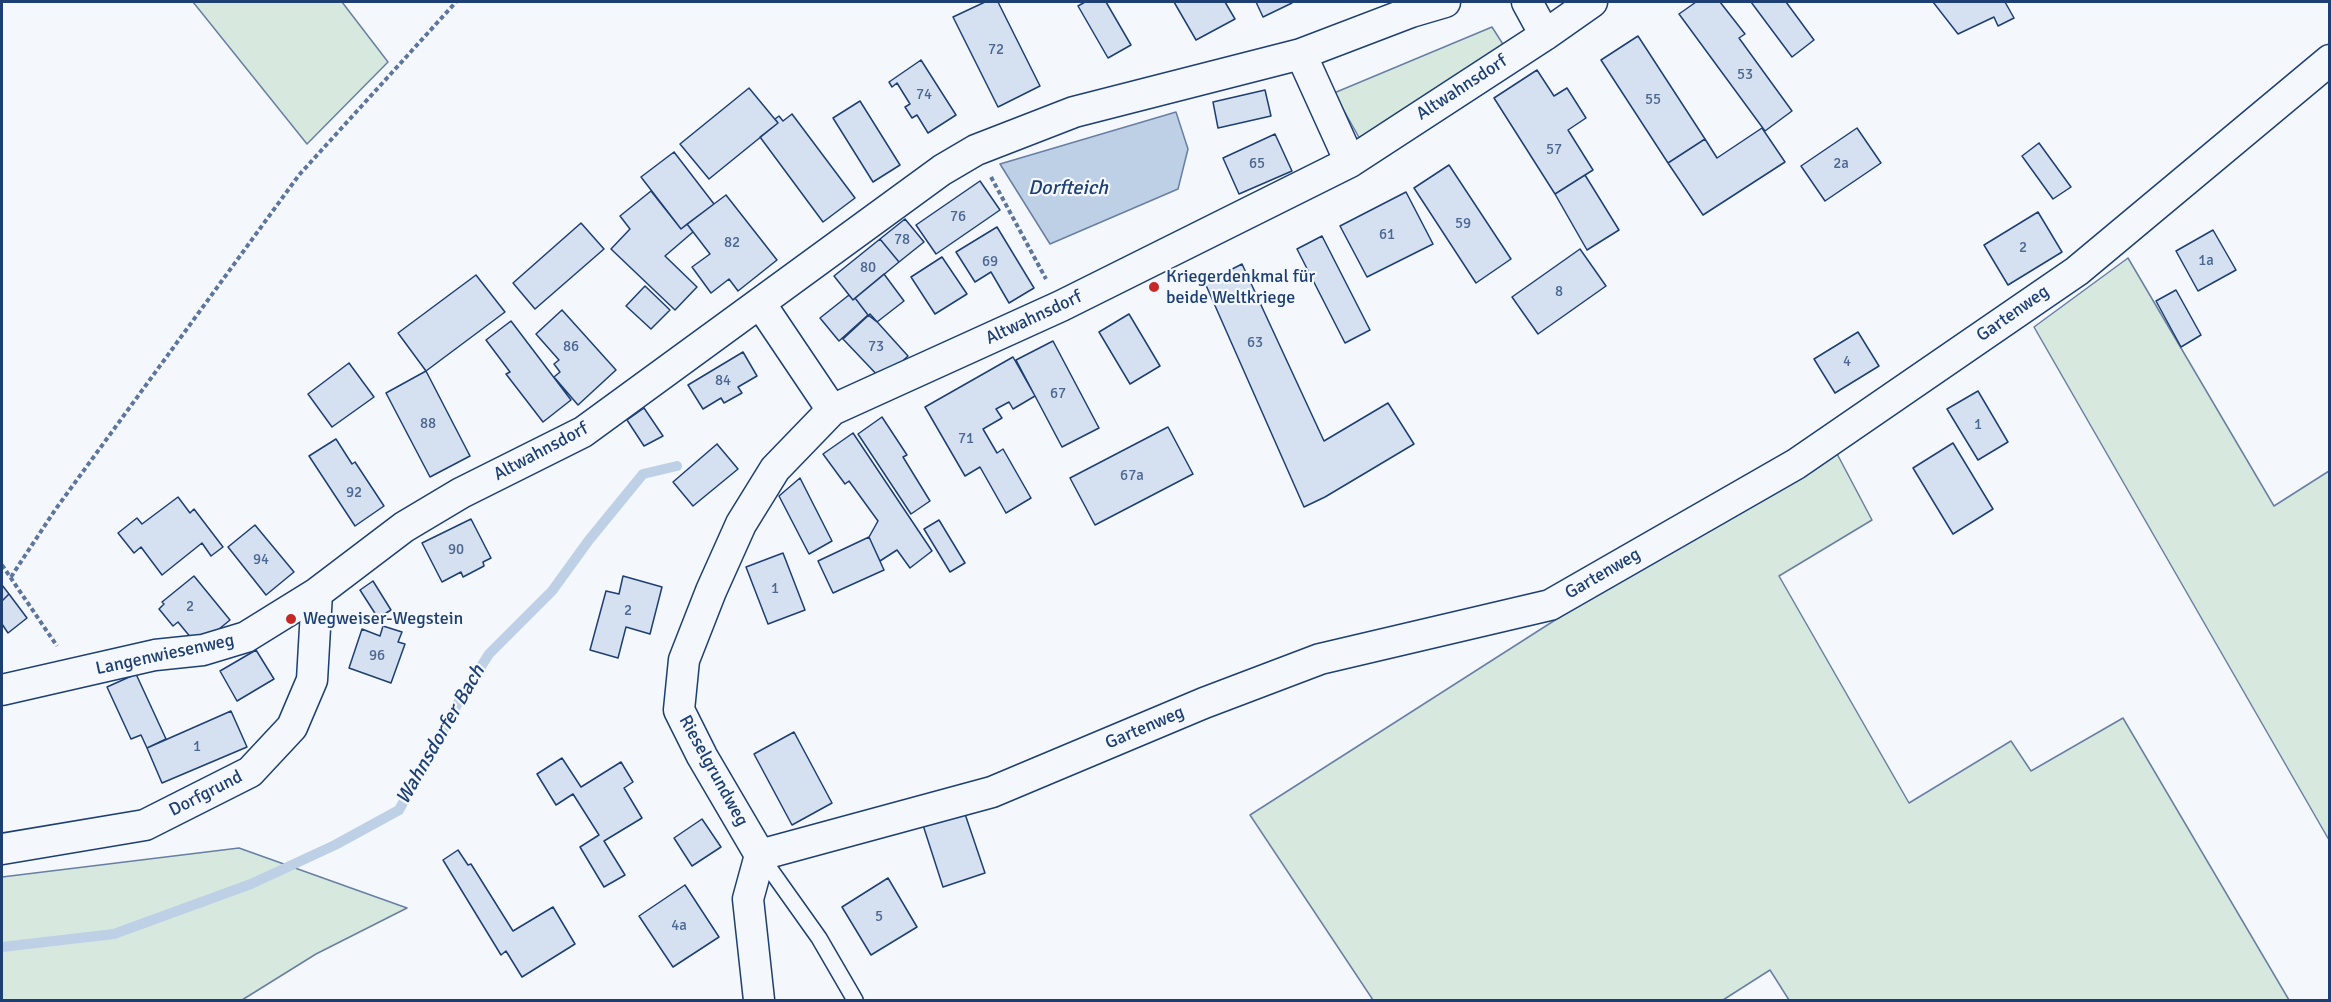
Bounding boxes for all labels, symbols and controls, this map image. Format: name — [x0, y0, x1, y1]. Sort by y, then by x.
house number: 72 — [988, 41, 1004, 59]
street label: Altwahnsdorf — [1413, 51, 1511, 125]
house number: 53 — [1737, 66, 1753, 84]
house number: 74 — [916, 86, 932, 104]
house number: 55 — [1645, 91, 1661, 109]
house number: 57 — [1546, 141, 1562, 159]
house number: 65 — [1249, 155, 1265, 173]
house number: 2a — [1833, 155, 1849, 173]
water label: Dorfteich — [1028, 177, 1108, 201]
house number: 76 — [950, 208, 966, 226]
house number: 59 — [1455, 215, 1471, 233]
house number: 61 — [1379, 226, 1395, 244]
house number: 78 — [894, 231, 910, 249]
house number: 82 — [724, 234, 740, 252]
house number: 2 — [2019, 239, 2027, 257]
house number: 1a — [2198, 252, 2214, 270]
house number: 69 — [982, 253, 998, 271]
house number: 80 — [860, 259, 876, 277]
place label: Kriegerdenkmal für beide Weltkriege — [1166, 266, 1315, 308]
marker: Kriegerdenkmal für beide Weltkriege — [1147, 280, 1161, 294]
street label: Gartenweg — [1973, 281, 2053, 347]
house number: 8 — [1555, 283, 1563, 301]
street label: Altwahnsdorf — [982, 286, 1086, 350]
house number: 63 — [1247, 334, 1263, 352]
house number: 86 — [563, 338, 579, 356]
house number: 73 — [868, 338, 884, 356]
house number: 4 — [1843, 353, 1851, 371]
house number: 84 — [715, 372, 731, 390]
house number: 67 — [1050, 385, 1066, 403]
house number: 88 — [420, 415, 436, 433]
house number: 1 — [1974, 416, 1982, 434]
street label: Altwahnsdorf — [490, 418, 592, 486]
house number: 71 — [958, 430, 974, 448]
house number: 67a — [1120, 467, 1144, 485]
house number: 92 — [346, 484, 362, 502]
house number: 90 — [448, 541, 464, 559]
street label: Gartenweg — [1561, 544, 1645, 604]
house number: 94 — [253, 551, 269, 569]
house number: 1 — [771, 580, 779, 598]
house number: 2 — [186, 598, 194, 616]
house number: 2 — [624, 602, 632, 620]
place label: Wegweiser-Wegstein — [303, 608, 463, 630]
marker: Wegweiser-Wegstein — [284, 612, 298, 626]
street label: Langenwiesenweg — [94, 630, 236, 680]
house number: 96 — [369, 647, 385, 665]
water label: Wahnsdorfer Bach — [391, 661, 491, 809]
street label: Gartenweg — [1102, 702, 1188, 754]
street label: Rieselgrundweg — [674, 712, 752, 830]
house number: 1 — [193, 738, 201, 756]
street label: Dorfgrund — [166, 766, 246, 822]
house number: 5 — [875, 908, 883, 926]
house number: 4a — [671, 917, 687, 935]

